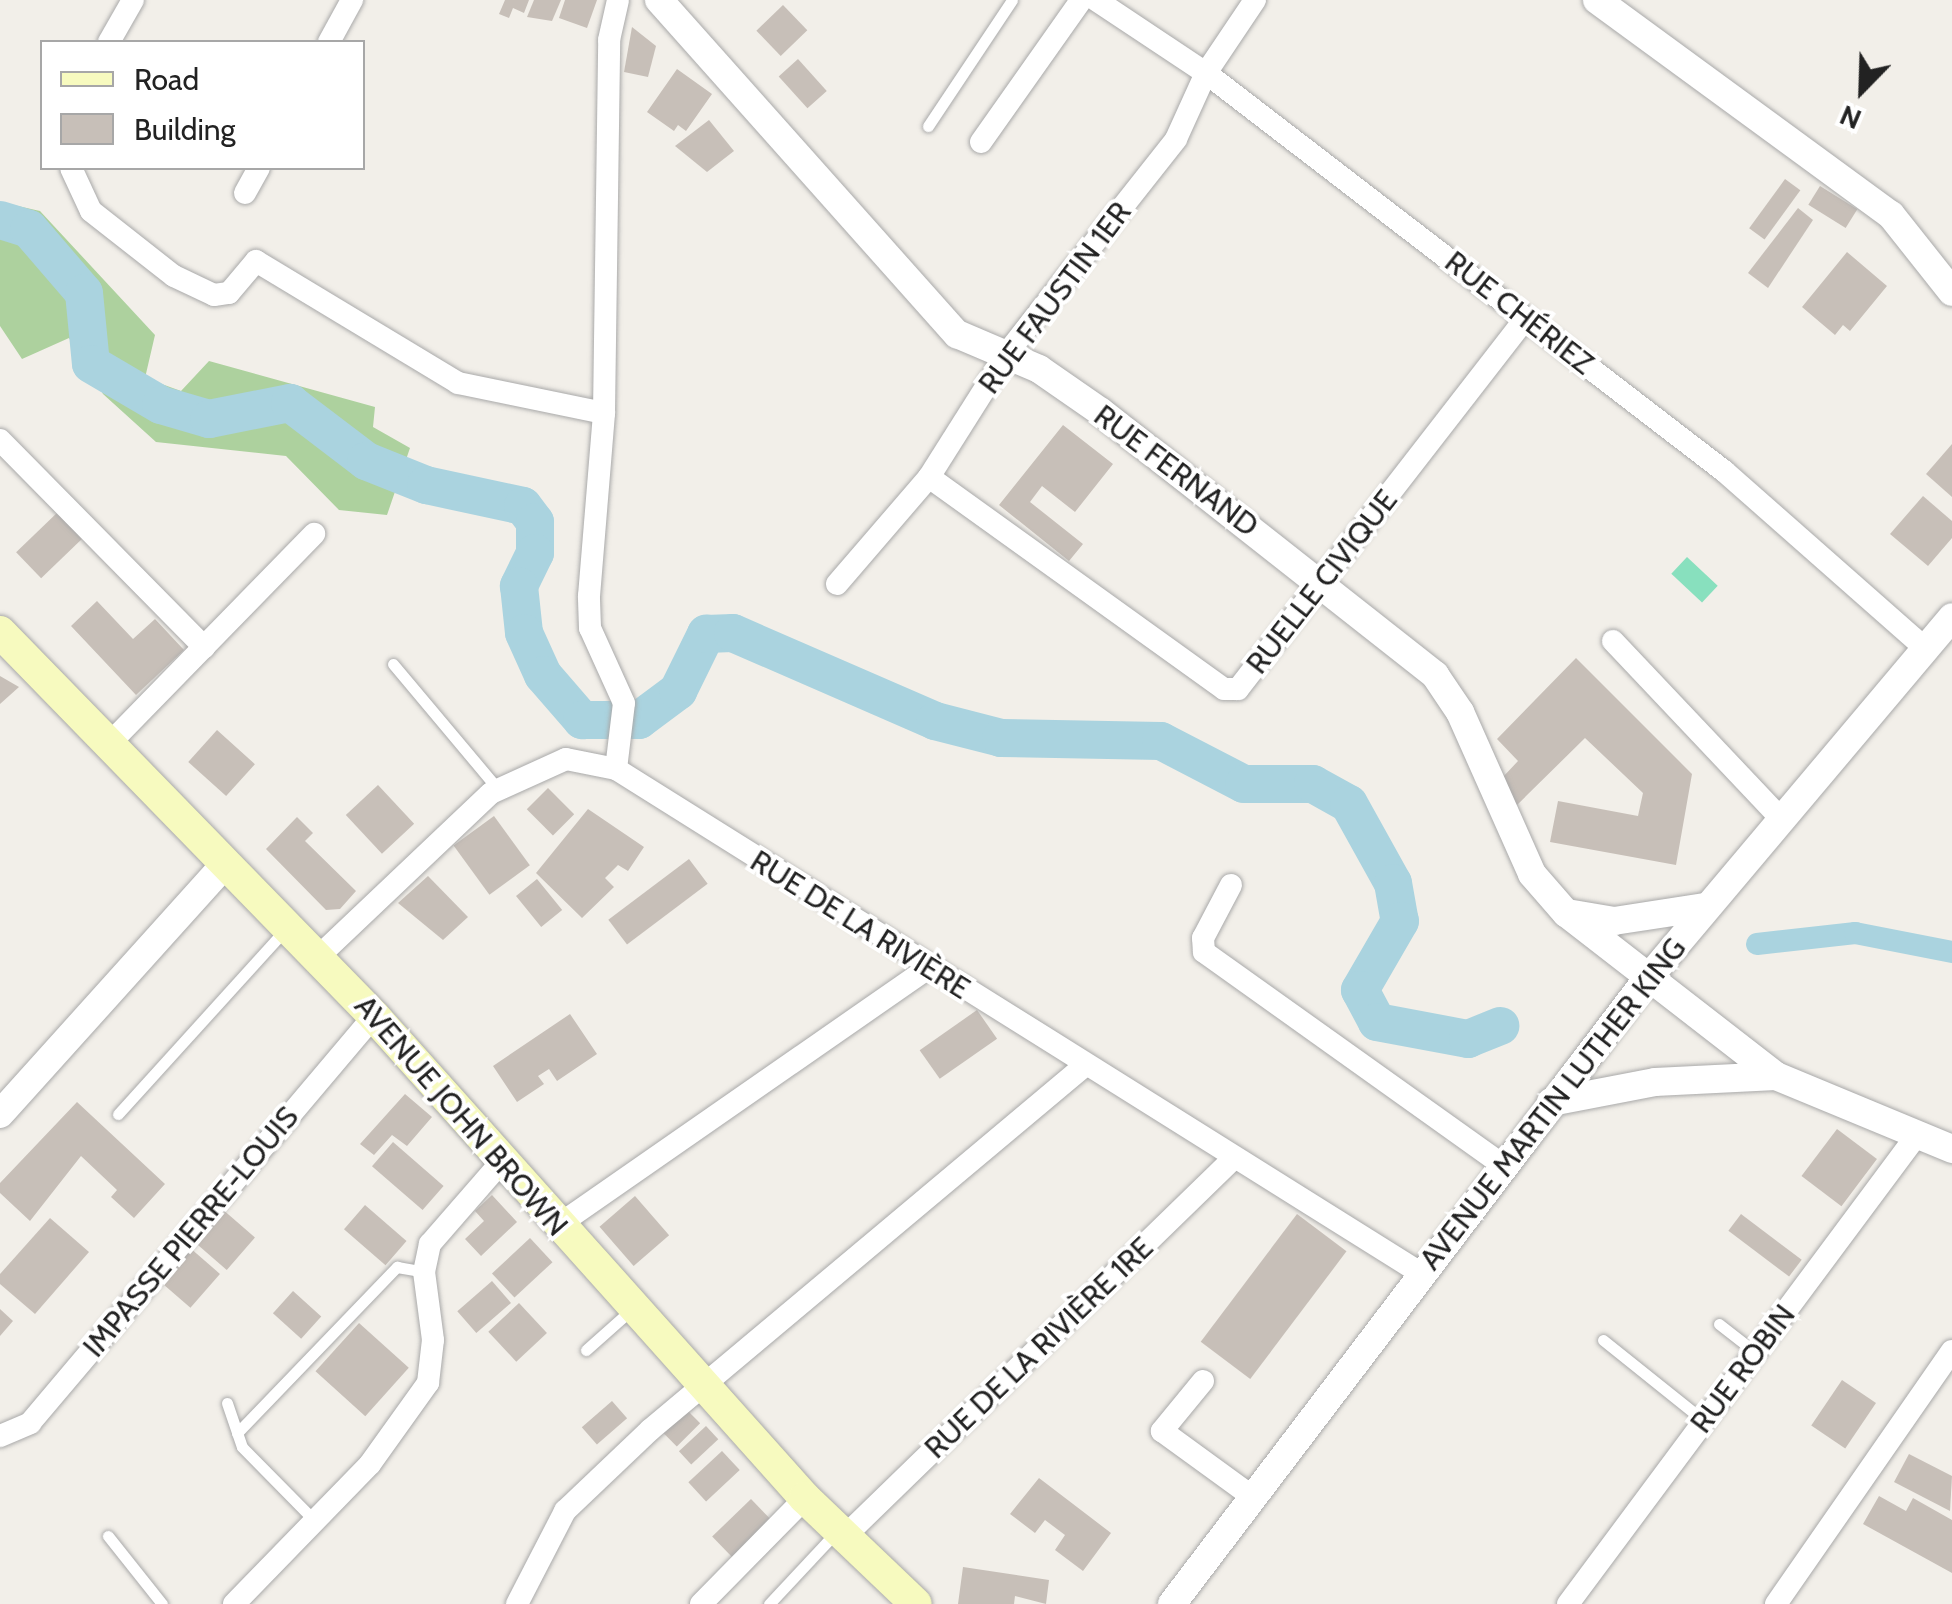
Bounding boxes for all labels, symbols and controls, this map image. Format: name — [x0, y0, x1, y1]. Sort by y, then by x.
legend — [40, 40, 365, 170]
north arrow — [1812, 40, 1912, 140]
text: Road — [134, 61, 199, 98]
text: N — [1835, 98, 1866, 137]
text: Building — [134, 111, 236, 148]
street label: RUE FAUSTIN 1ER — [971, 195, 1139, 401]
street label: RUE CHÉRIEZ — [1438, 244, 1600, 382]
street label: RUE FERNAND — [1087, 398, 1265, 544]
street label: RUELLE CIVIQUE — [1239, 483, 1405, 681]
street label: RUE DE LA RIVIÈRE — [744, 843, 976, 1007]
street label: AVENUE MARTIN LUTHER KING — [1412, 931, 1694, 1277]
street label: AVENUE JOHN BROWN — [347, 989, 575, 1243]
street label: IMPASSE PIERRE-LOUIS — [76, 1100, 306, 1364]
street label: RUE DE LA RIVIÈRE 1RE — [918, 1230, 1160, 1466]
street label: RUE ROBIN — [1683, 1298, 1803, 1440]

